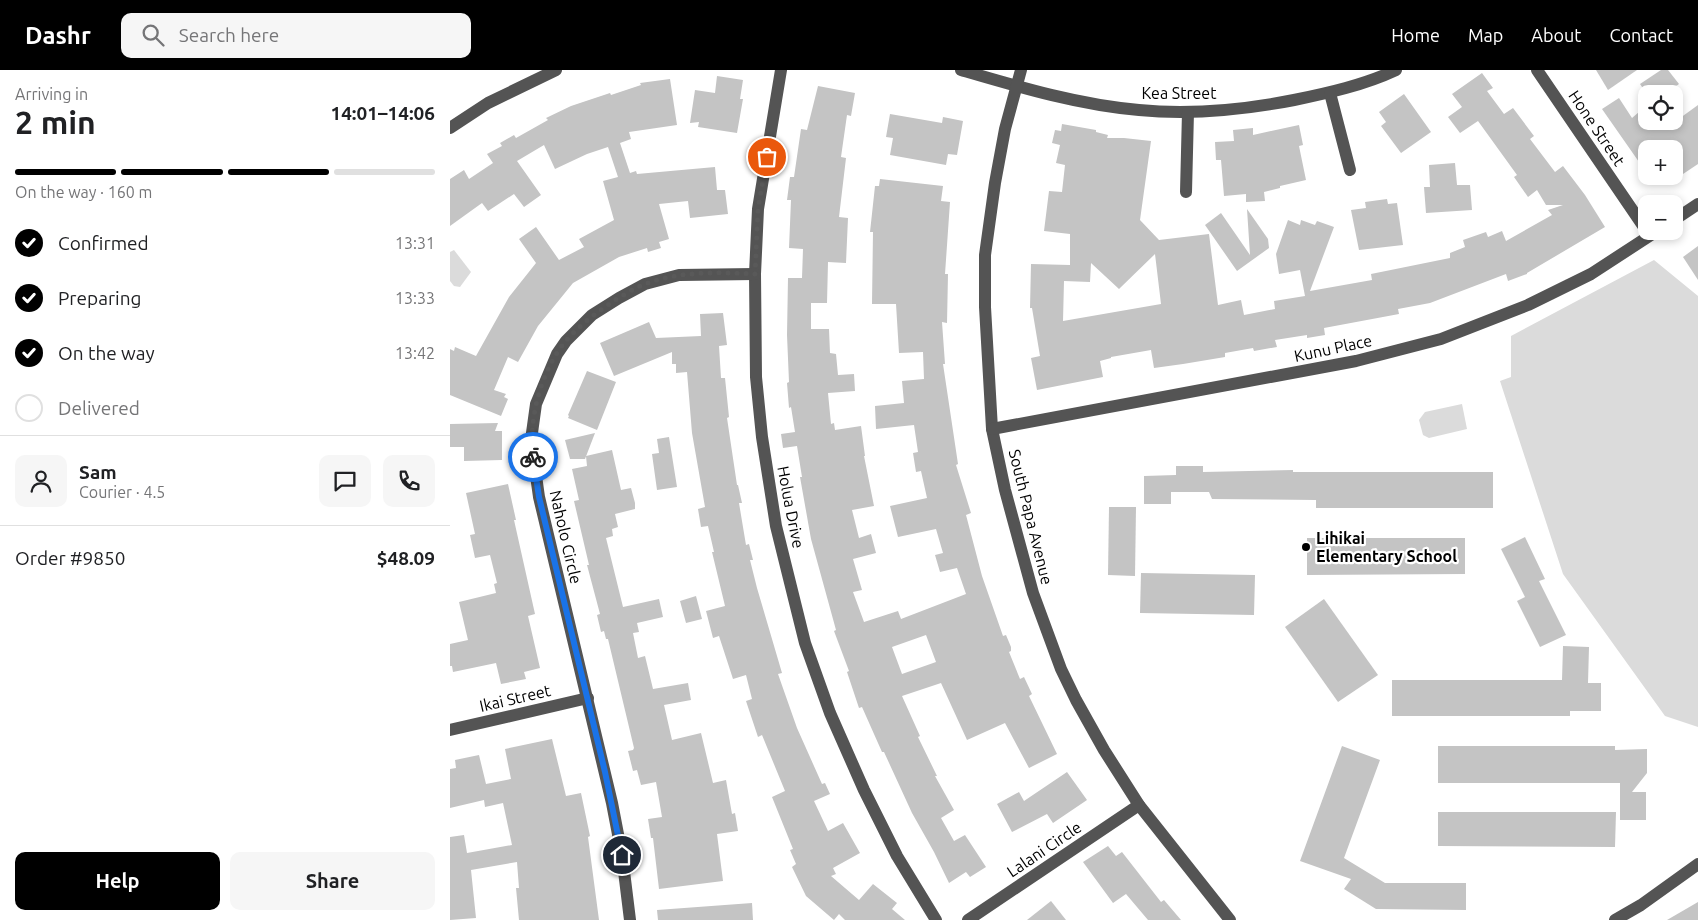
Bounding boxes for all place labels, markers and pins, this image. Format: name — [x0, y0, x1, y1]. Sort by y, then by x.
pin — [746, 136, 788, 178]
place label: Lihikai Elementary School — [1316, 529, 1457, 565]
marker: Lihikai Elementary School — [1300, 541, 1312, 553]
pin — [601, 834, 643, 876]

